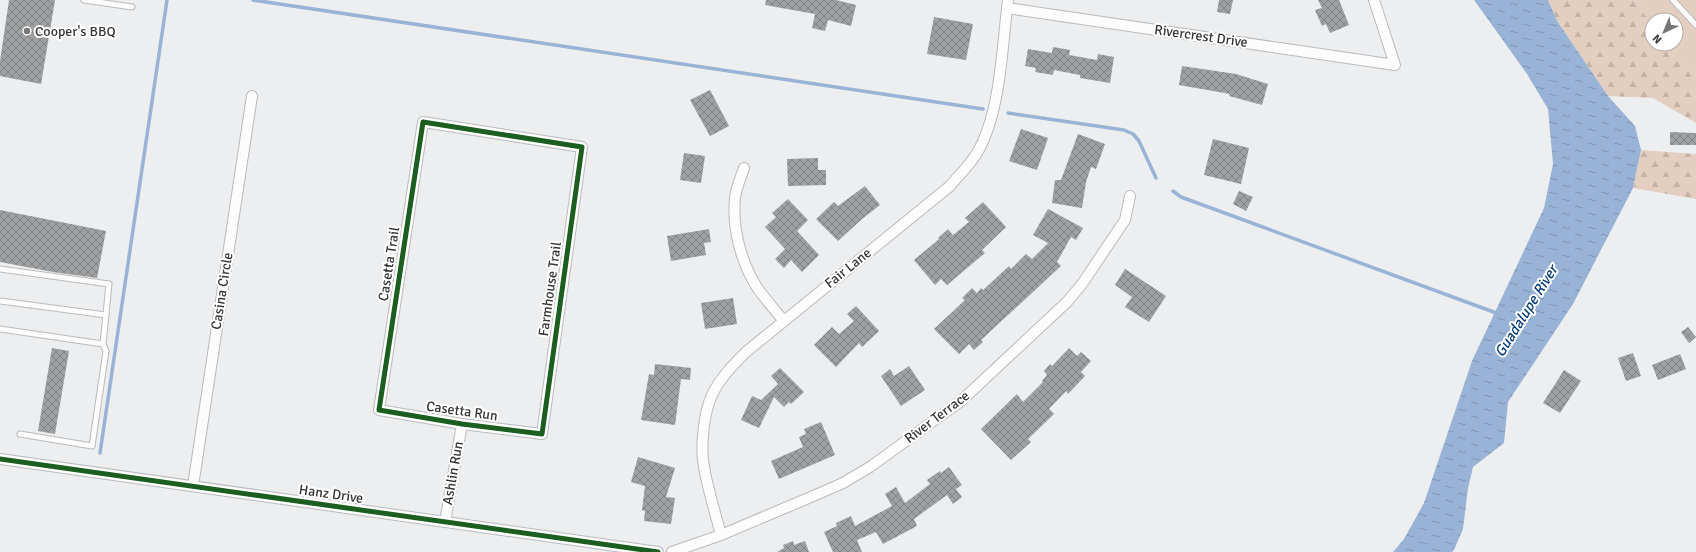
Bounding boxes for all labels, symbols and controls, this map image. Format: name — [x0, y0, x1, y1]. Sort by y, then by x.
north arrow — [1644, 12, 1684, 52]
street label: Rivercrest Drive — [1153, 21, 1249, 51]
place label: Cooper's BBQ — [35, 23, 116, 40]
marker: Cooper's BBQ — [22, 26, 32, 36]
text: N — [1650, 31, 1665, 46]
street label: Casetta Trail — [375, 226, 403, 302]
street label: Farmhouse Trail — [535, 241, 565, 337]
street label: Fair Lane — [821, 244, 875, 292]
street label: Casina Circle — [208, 251, 236, 331]
water label: Guadalupe River — [1491, 260, 1563, 360]
street label: River Terrace — [901, 387, 973, 447]
street label: Casetta Run — [425, 398, 499, 424]
street label: Ashlin Run — [439, 440, 467, 506]
street label: Hanz Drive — [298, 481, 364, 507]

